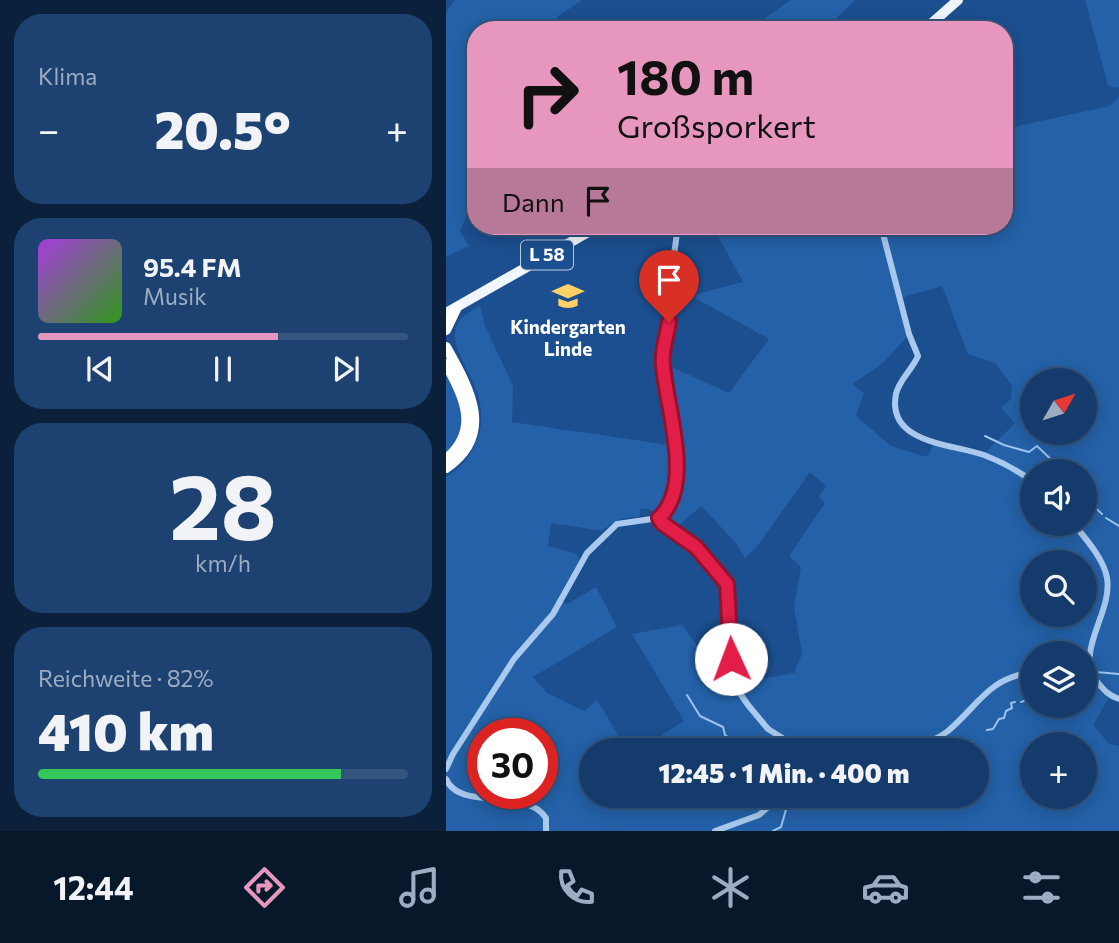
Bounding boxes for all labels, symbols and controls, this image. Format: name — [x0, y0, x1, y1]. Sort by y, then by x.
text: 180 m — [617, 45, 754, 105]
icon: right — [502, 49, 593, 140]
text: Klima — [38, 62, 97, 90]
text: 20.5° — [154, 96, 291, 160]
text: − — [38, 105, 60, 152]
text: + — [386, 105, 408, 152]
text: Großsporkert — [617, 105, 816, 145]
icon: arrive — [579, 182, 617, 220]
text: Dann — [502, 186, 565, 217]
road number: L 58 — [521, 241, 573, 270]
pin — [639, 250, 699, 322]
text: 95.4 FM — [143, 251, 242, 282]
icon: arrive — [650, 261, 688, 299]
school or university icon: Kindergarten Linde — [551, 279, 585, 313]
text: Musik — [143, 282, 207, 310]
place label: Kindergarten Linde — [510, 315, 626, 360]
icon: previous — [81, 350, 119, 388]
icon: pause — [204, 350, 242, 388]
icon: next — [327, 350, 365, 388]
north arrow — [1020, 368, 1097, 444]
map controls — [1020, 368, 1097, 809]
text: 28 — [169, 447, 277, 559]
button: sound — [1020, 459, 1097, 536]
text: km/h — [195, 549, 251, 577]
button: search — [1020, 550, 1097, 627]
position arrow — [694, 622, 768, 696]
button: layers — [1020, 641, 1097, 718]
text: Reichweite · 82% — [38, 664, 214, 692]
text: 410 km — [38, 698, 214, 762]
speed limit sign: 30 — [467, 718, 558, 809]
button: + — [1020, 732, 1097, 809]
text: 12:45 · 1 Min. · 400 m — [658, 757, 910, 788]
icon: directions — [240, 863, 289, 912]
icon: music — [395, 863, 444, 912]
icon: phone — [551, 863, 600, 912]
icon: climate — [706, 863, 755, 912]
icon: car — [861, 863, 910, 912]
icon: filters — [1017, 863, 1066, 912]
text: 12:44 — [53, 867, 134, 907]

